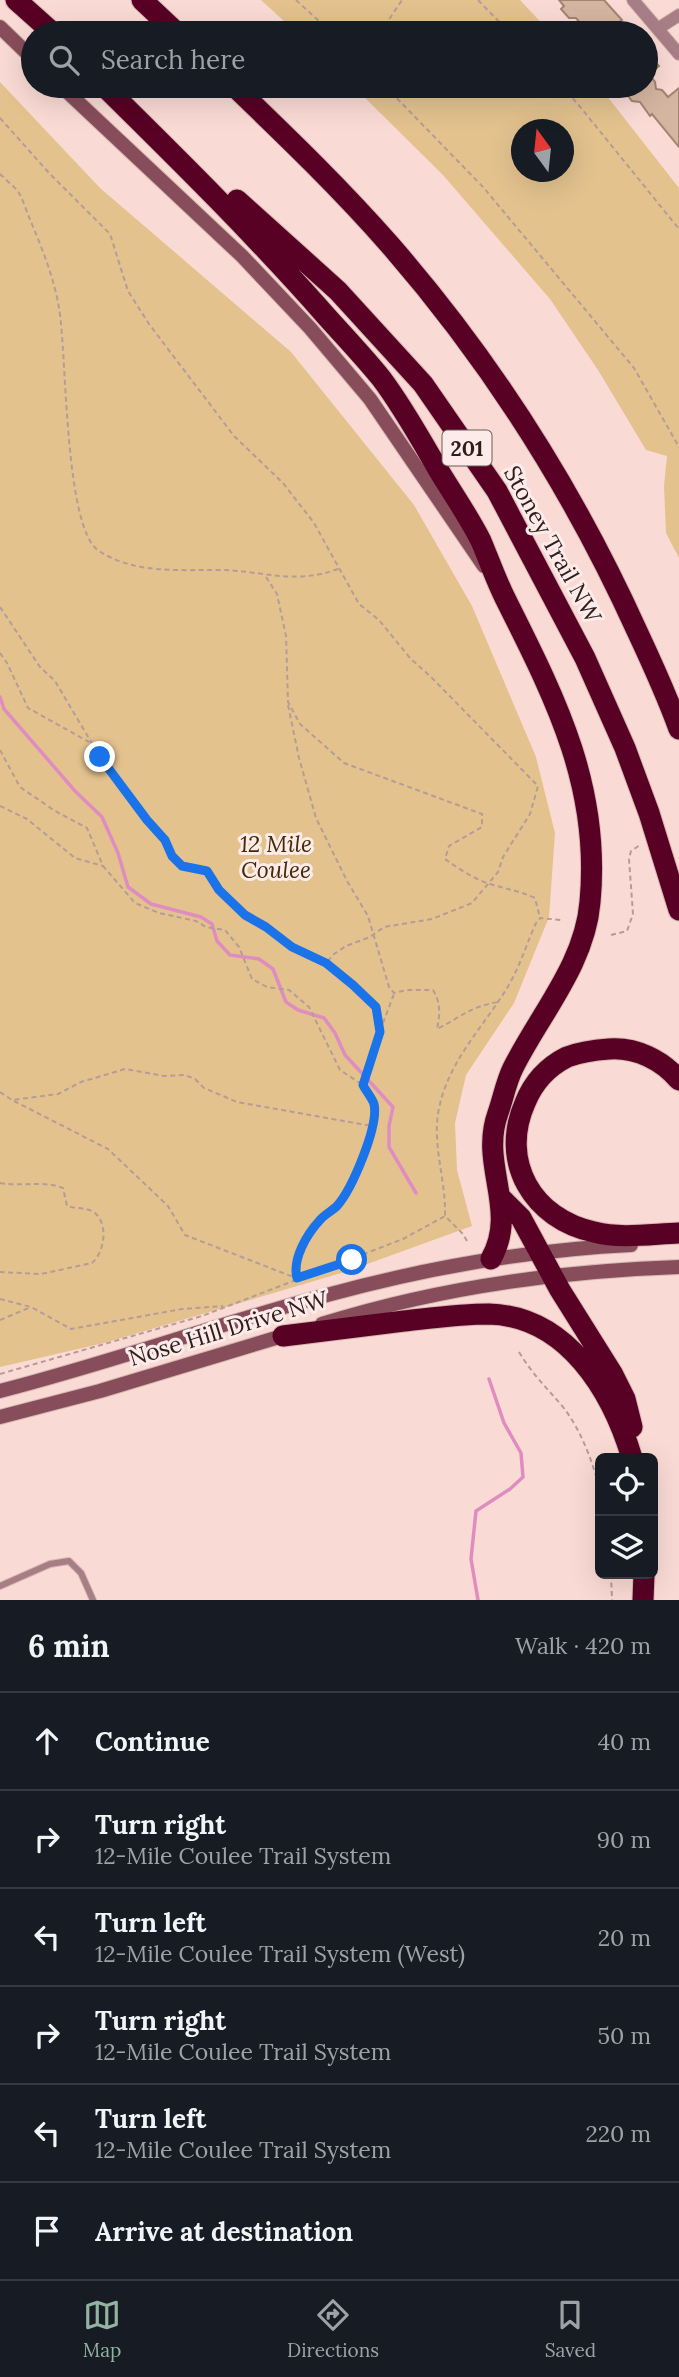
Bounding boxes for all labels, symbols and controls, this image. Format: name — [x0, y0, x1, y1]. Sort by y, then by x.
search box — [21, 21, 658, 98]
icon: search — [45, 41, 83, 79]
text: Search here — [101, 43, 245, 76]
north arrow — [511, 119, 574, 182]
road number: 201 — [442, 430, 491, 466]
street label: Stoney Trail NW — [498, 460, 609, 629]
route end — [84, 741, 115, 772]
park label: 12 Mile Coulee — [240, 829, 312, 884]
route start — [336, 1244, 367, 1275]
street label: Nose Hill Drive NW — [125, 1284, 332, 1372]
map controls — [595, 1453, 658, 1579]
button: locate — [595, 1453, 658, 1516]
button: layers — [595, 1516, 658, 1579]
text: 6 min — [28, 1627, 110, 1665]
text: Walk · 420 m — [515, 1631, 651, 1660]
icon: ahead — [28, 1722, 66, 1760]
text: Continue — [95, 1725, 210, 1758]
text: 40 m — [598, 1727, 651, 1756]
text: Turn right — [95, 1808, 226, 1841]
icon: right — [28, 1820, 66, 1858]
text: 90 m — [597, 1825, 651, 1854]
text: 12-Mile Coulee Trail System — [95, 1841, 391, 1870]
text: Turn left — [95, 1906, 206, 1939]
icon: left — [28, 1918, 66, 1956]
text: 20 m — [598, 1923, 651, 1952]
text: 12-Mile Coulee Trail System (West) — [95, 1939, 465, 1968]
text: Turn right — [95, 2004, 226, 2037]
icon: right — [28, 2016, 66, 2054]
text: 50 m — [598, 2021, 651, 2050]
text: 12-Mile Coulee Trail System — [95, 2037, 391, 2066]
text: Turn left — [95, 2102, 206, 2135]
icon: left — [28, 2114, 66, 2152]
text: 220 m — [585, 2119, 651, 2148]
text: 12-Mile Coulee Trail System — [95, 2135, 391, 2164]
icon: arrive — [28, 2212, 66, 2250]
text: Arrive at destination — [95, 2215, 353, 2248]
tab: Map — [83, 2296, 121, 2362]
tab: Directions — [287, 2296, 379, 2362]
tab: Saved — [545, 2296, 596, 2362]

